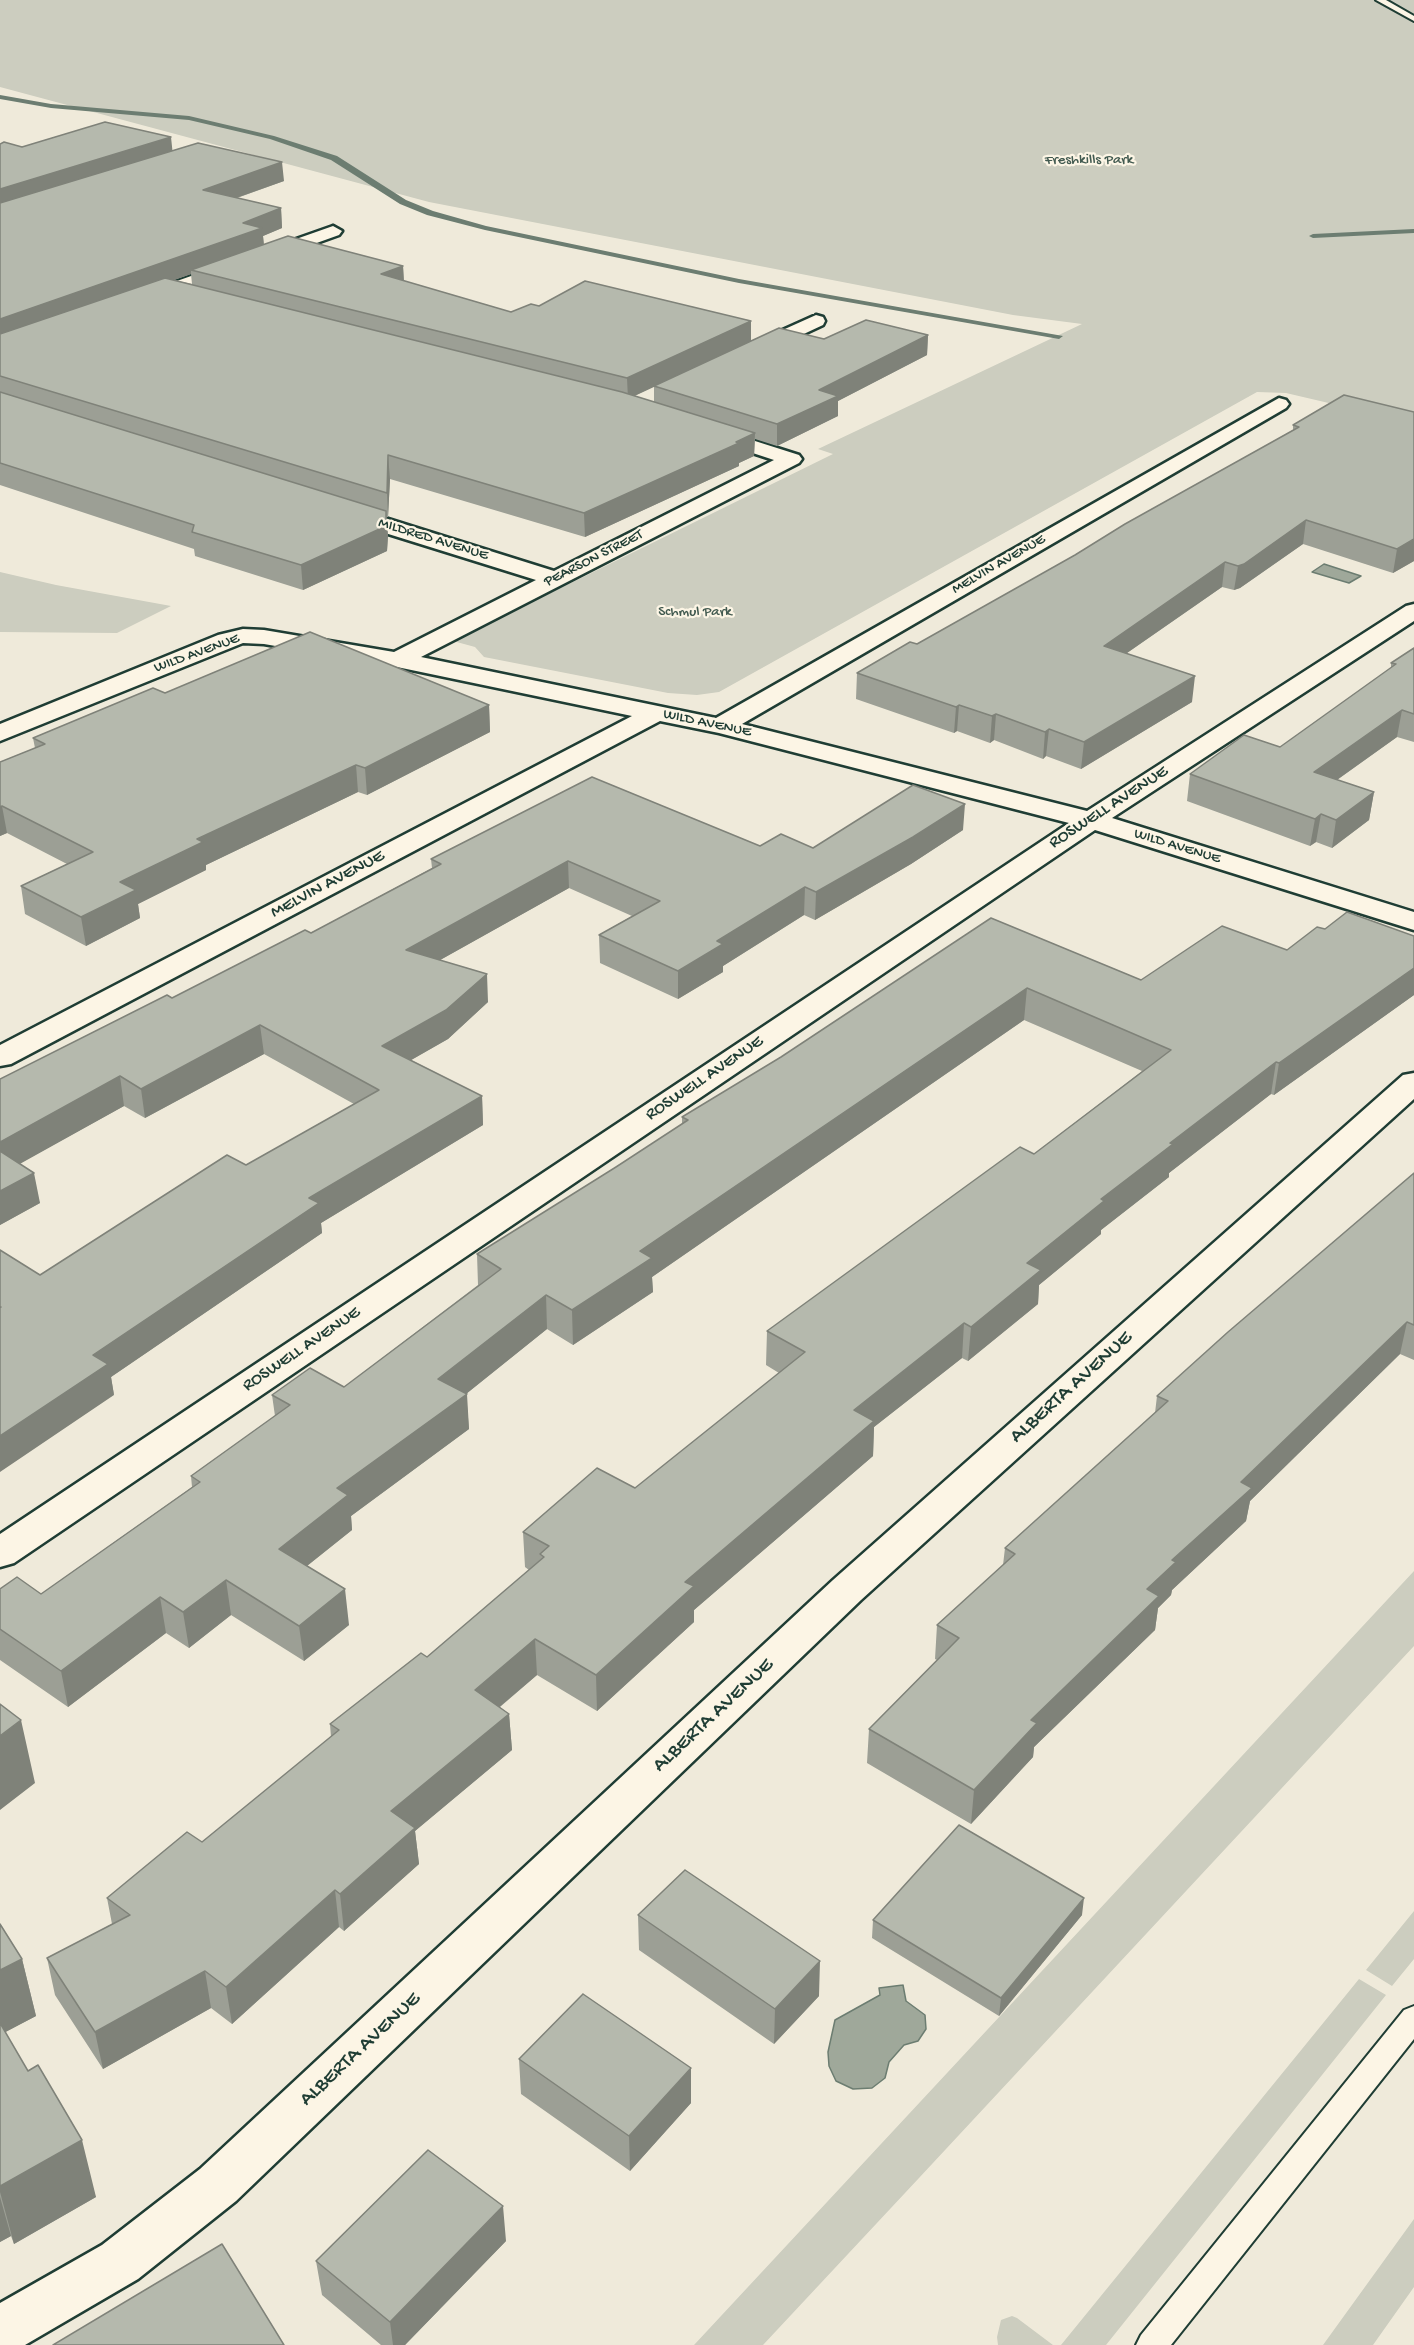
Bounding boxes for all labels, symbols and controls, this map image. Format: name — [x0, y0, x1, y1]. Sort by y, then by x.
park label: Freshkills Park — [1045, 152, 1133, 170]
street label: MILDRED AVENUE — [376, 515, 490, 565]
street label: PEARSON STREET — [541, 526, 647, 592]
street label: MELVIN AVENUE — [949, 531, 1049, 599]
park label: Schmul Park — [658, 604, 732, 622]
street label: WILD AVENUE — [152, 630, 242, 678]
street label: WILD AVENUE — [661, 706, 753, 742]
street label: ROSWELL AVENUE — [1045, 761, 1173, 855]
street label: WILD AVENUE — [1132, 825, 1222, 869]
street label: MELVIN AVENUE — [267, 846, 389, 924]
street label: ROSWELL AVENUE — [642, 1032, 768, 1126]
street label: ROSWELL AVENUE — [239, 1303, 365, 1397]
street label: ALBERTA AVENUE — [1005, 1326, 1139, 1450]
street label: ALBERTA AVENUE — [648, 1653, 780, 1779]
street label: ALBERTA AVENUE — [295, 1987, 427, 2113]

